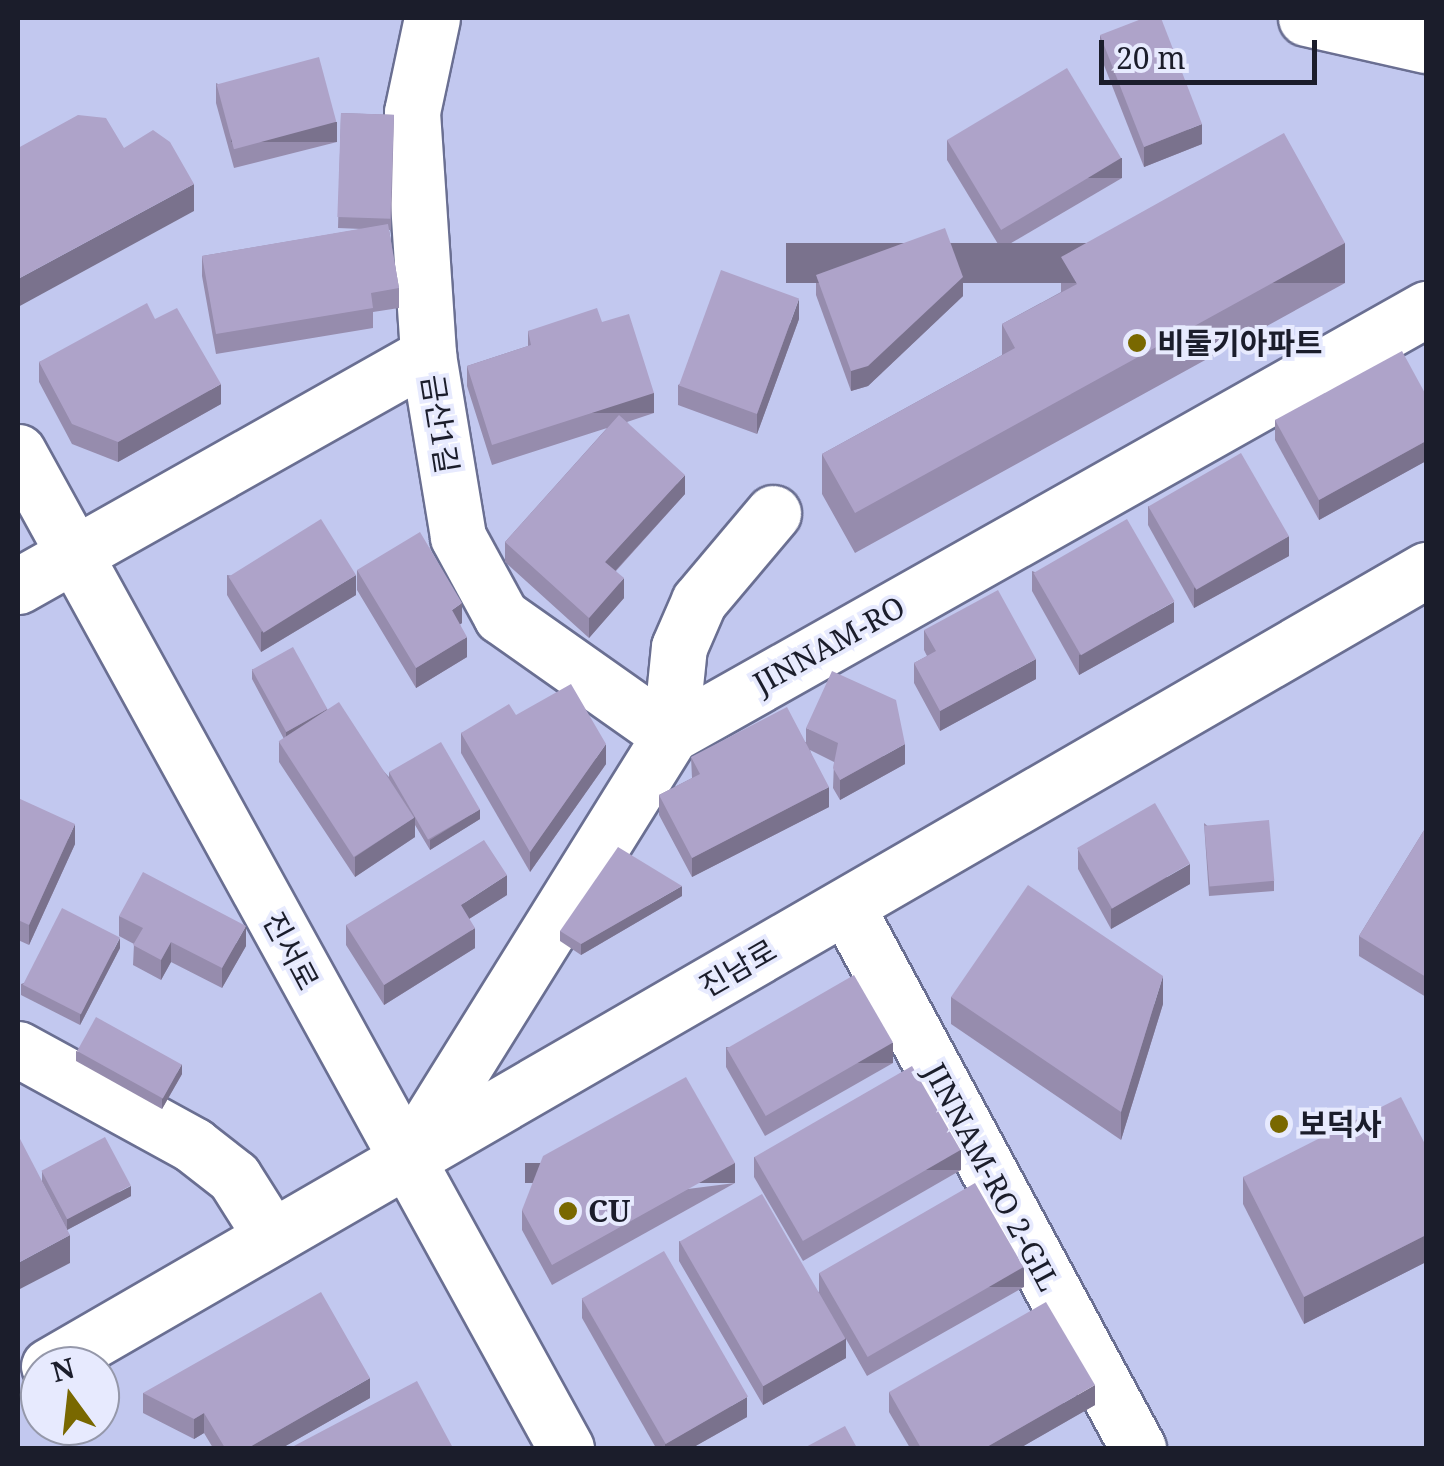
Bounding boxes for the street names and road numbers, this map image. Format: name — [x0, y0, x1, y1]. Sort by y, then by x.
street label: 금산1길 — [414, 372, 466, 476]
street label: JINNAM-RO — [747, 589, 911, 701]
street label: 진서로 — [256, 906, 326, 996]
street label: 진남로 — [693, 932, 783, 1004]
street label: JINNAM-RO 2-GIL — [917, 1057, 1067, 1297]

